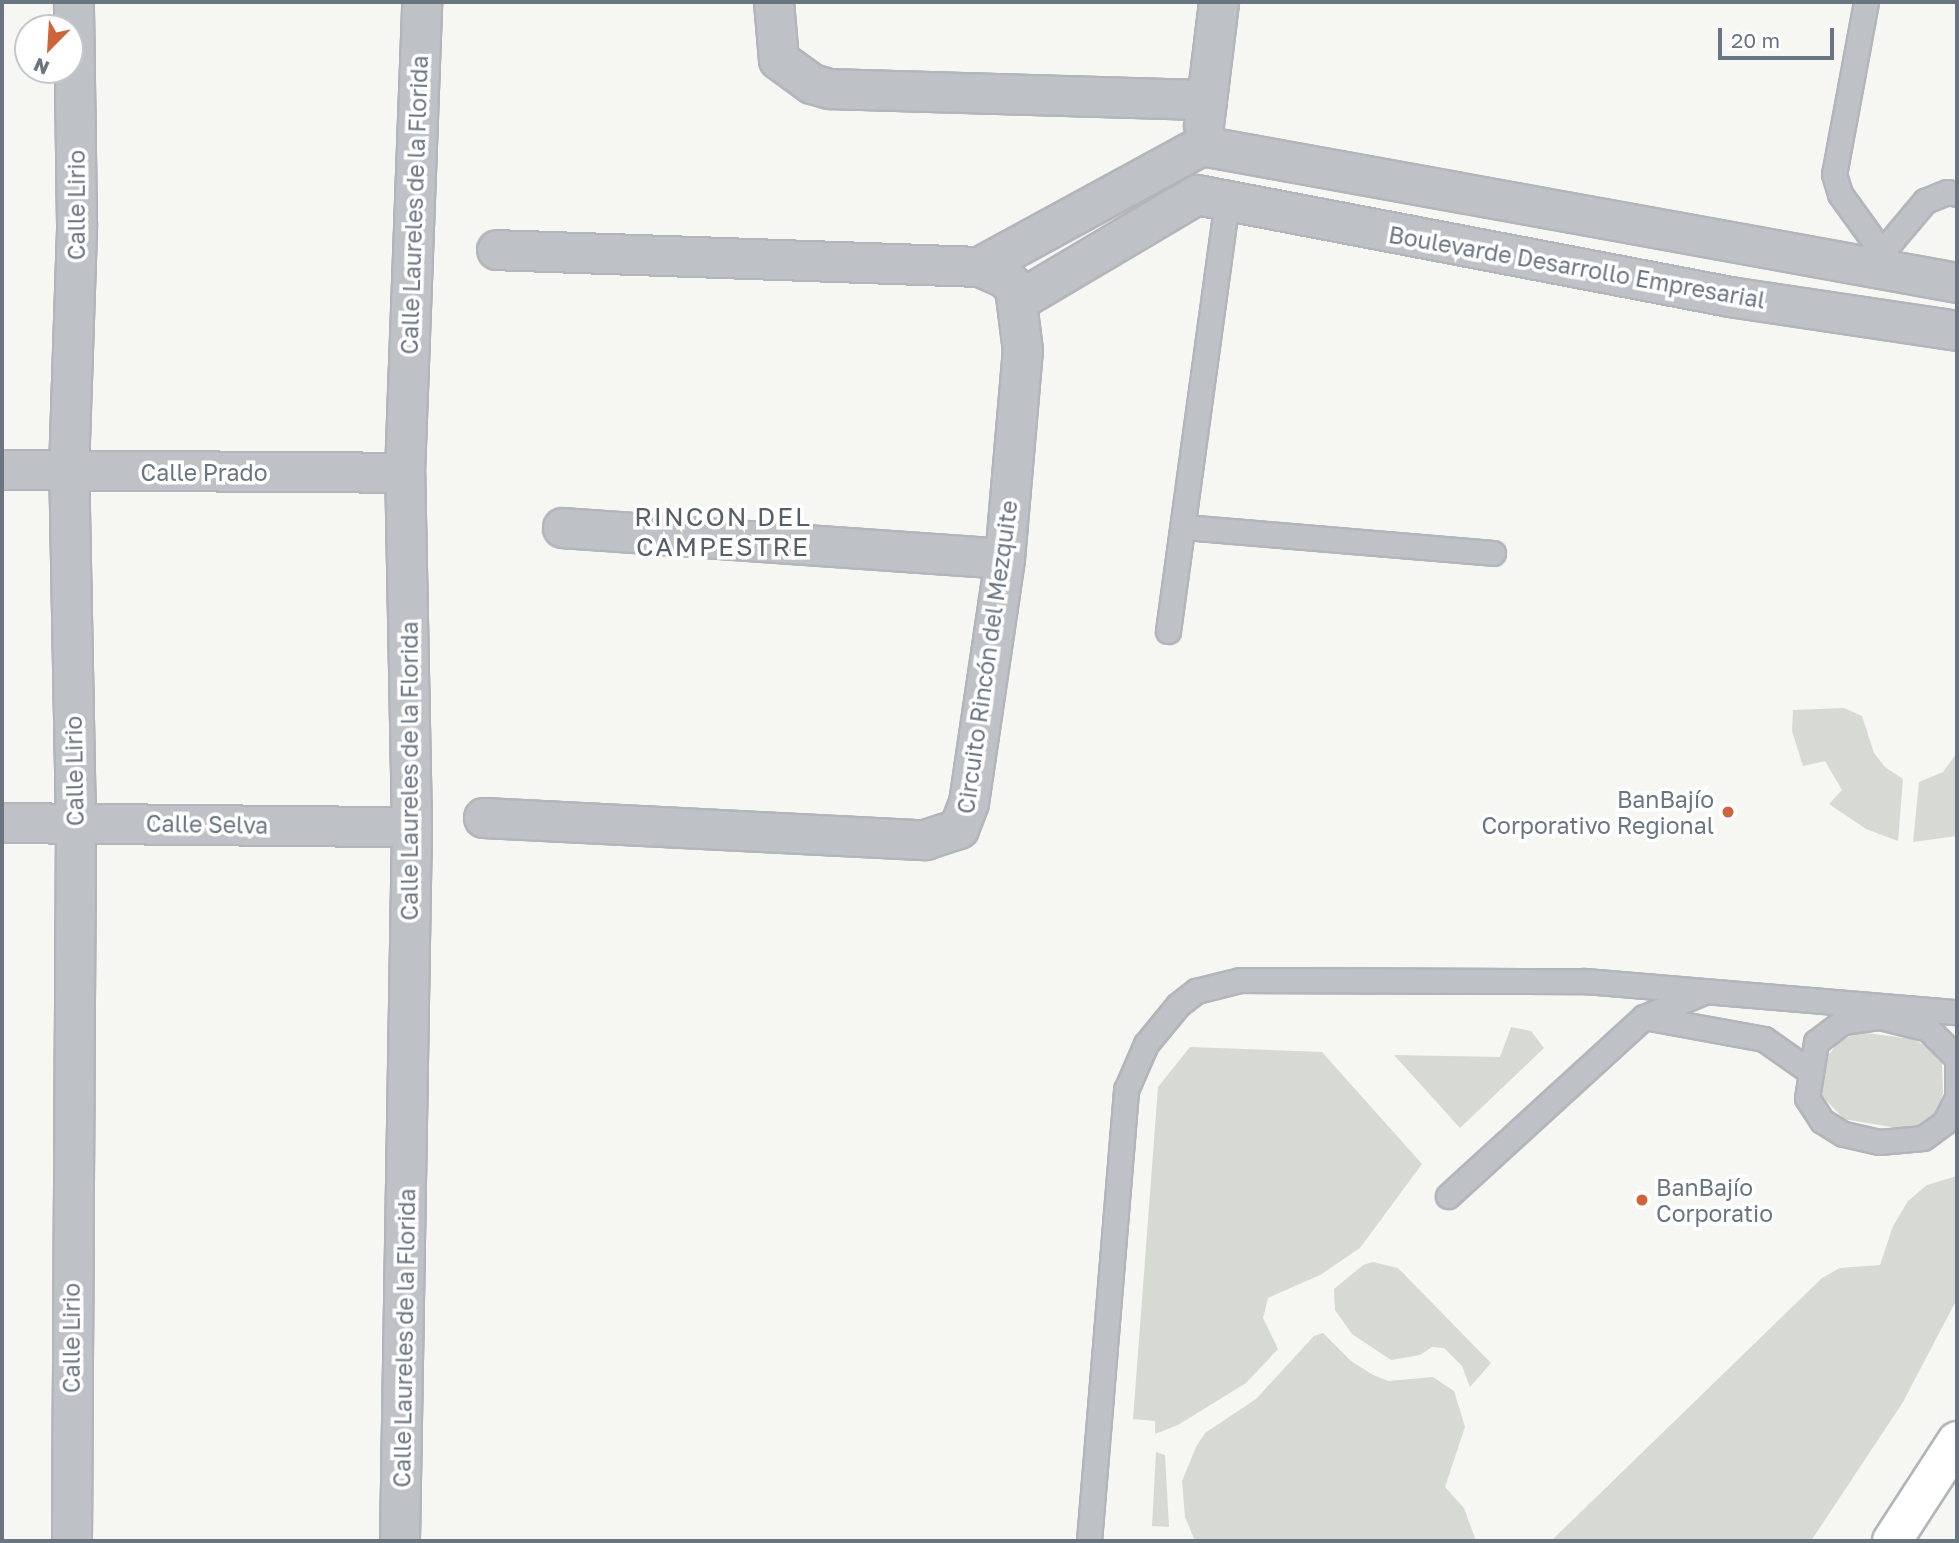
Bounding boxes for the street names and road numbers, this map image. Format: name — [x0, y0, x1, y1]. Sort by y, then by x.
street label: Calle Laureles de la Florida — [395, 55, 433, 355]
street label: Calle Lirio — [62, 150, 90, 260]
street label: Boulevarde Desarrollo Empresarial — [1387, 220, 1767, 314]
street label: Calle Prado — [141, 458, 267, 486]
street label: Circuito Rincón del Mezquite — [951, 498, 1023, 816]
street label: Calle Laureles de la Florida — [395, 621, 423, 921]
street label: Calle Lirio — [59, 716, 89, 826]
street label: Calle Selva — [146, 809, 268, 839]
street label: Calle Laureles de la Florida — [388, 1188, 420, 1488]
street label: Calle Lirio — [57, 1283, 85, 1393]

